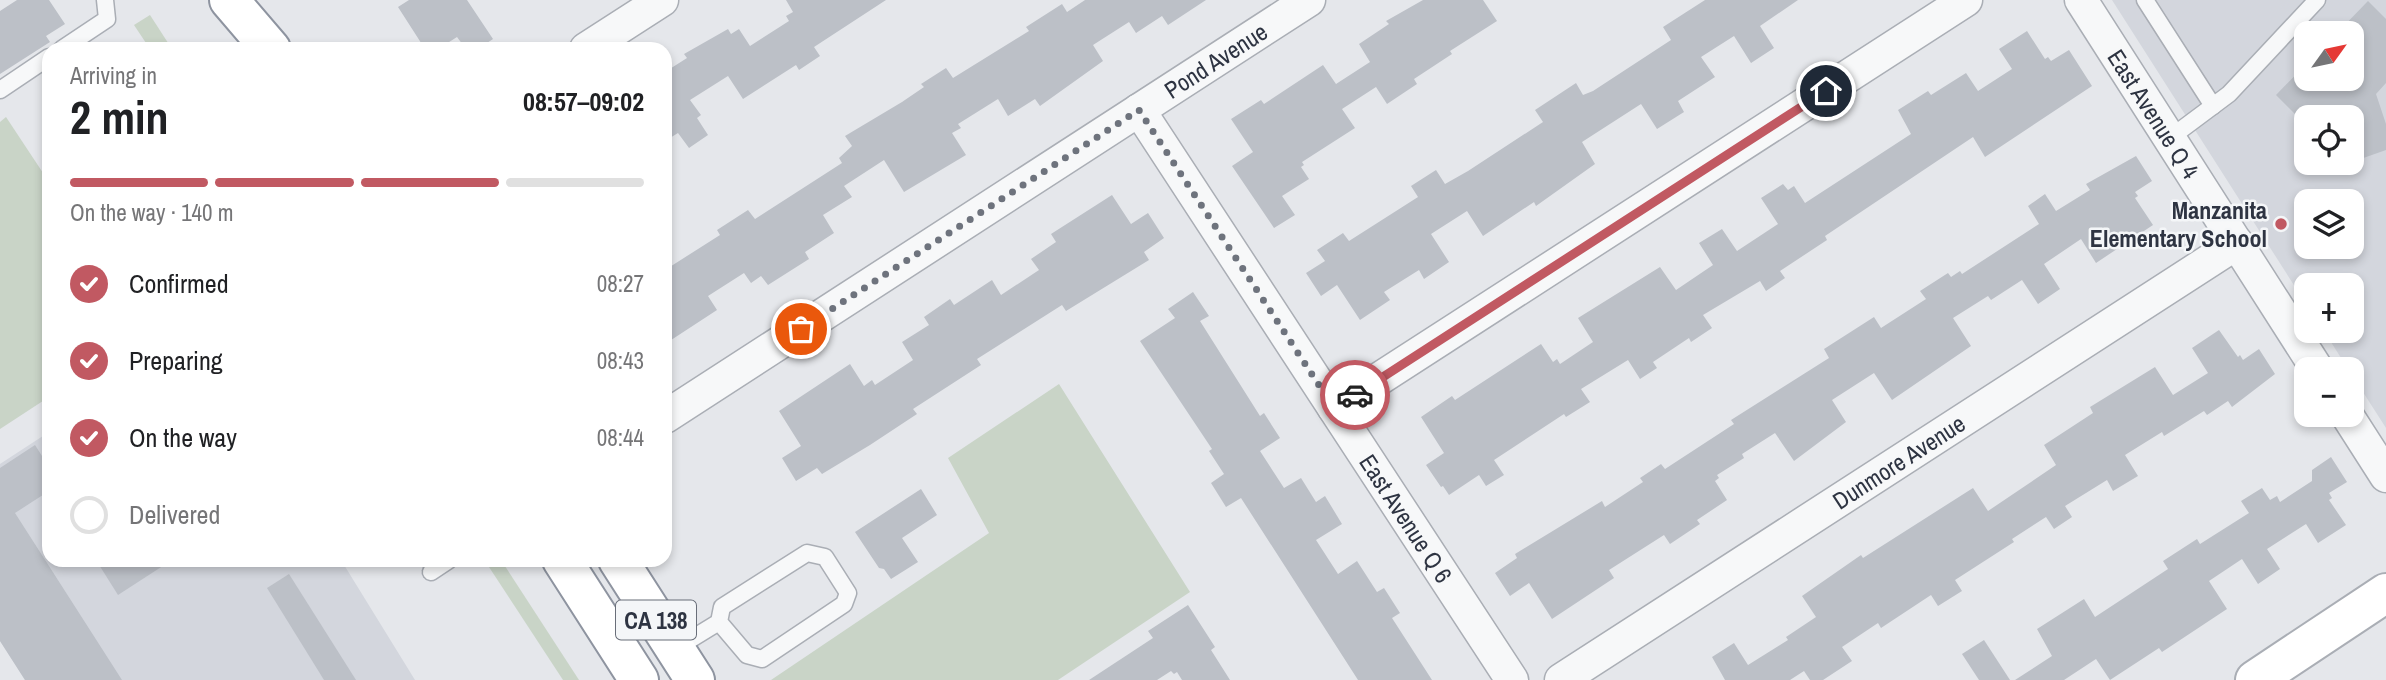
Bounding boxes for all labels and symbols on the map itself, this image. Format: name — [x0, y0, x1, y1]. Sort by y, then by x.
street label: Pond Avenue — [1158, 15, 1273, 106]
north arrow — [2294, 21, 2364, 91]
street label: East Avenue Q 4 — [2101, 43, 2207, 185]
pin — [1796, 61, 1856, 121]
place label: Manzanita Elementary School — [2090, 194, 2267, 254]
marker: Manzanita Elementary School — [2273, 216, 2289, 232]
pin — [771, 299, 831, 359]
courier — [1320, 360, 1390, 430]
street label: Dunmore Avenue — [1826, 407, 1971, 516]
street label: East Avenue Q 6 — [1352, 448, 1460, 589]
road number: CA 138 — [616, 600, 696, 640]

